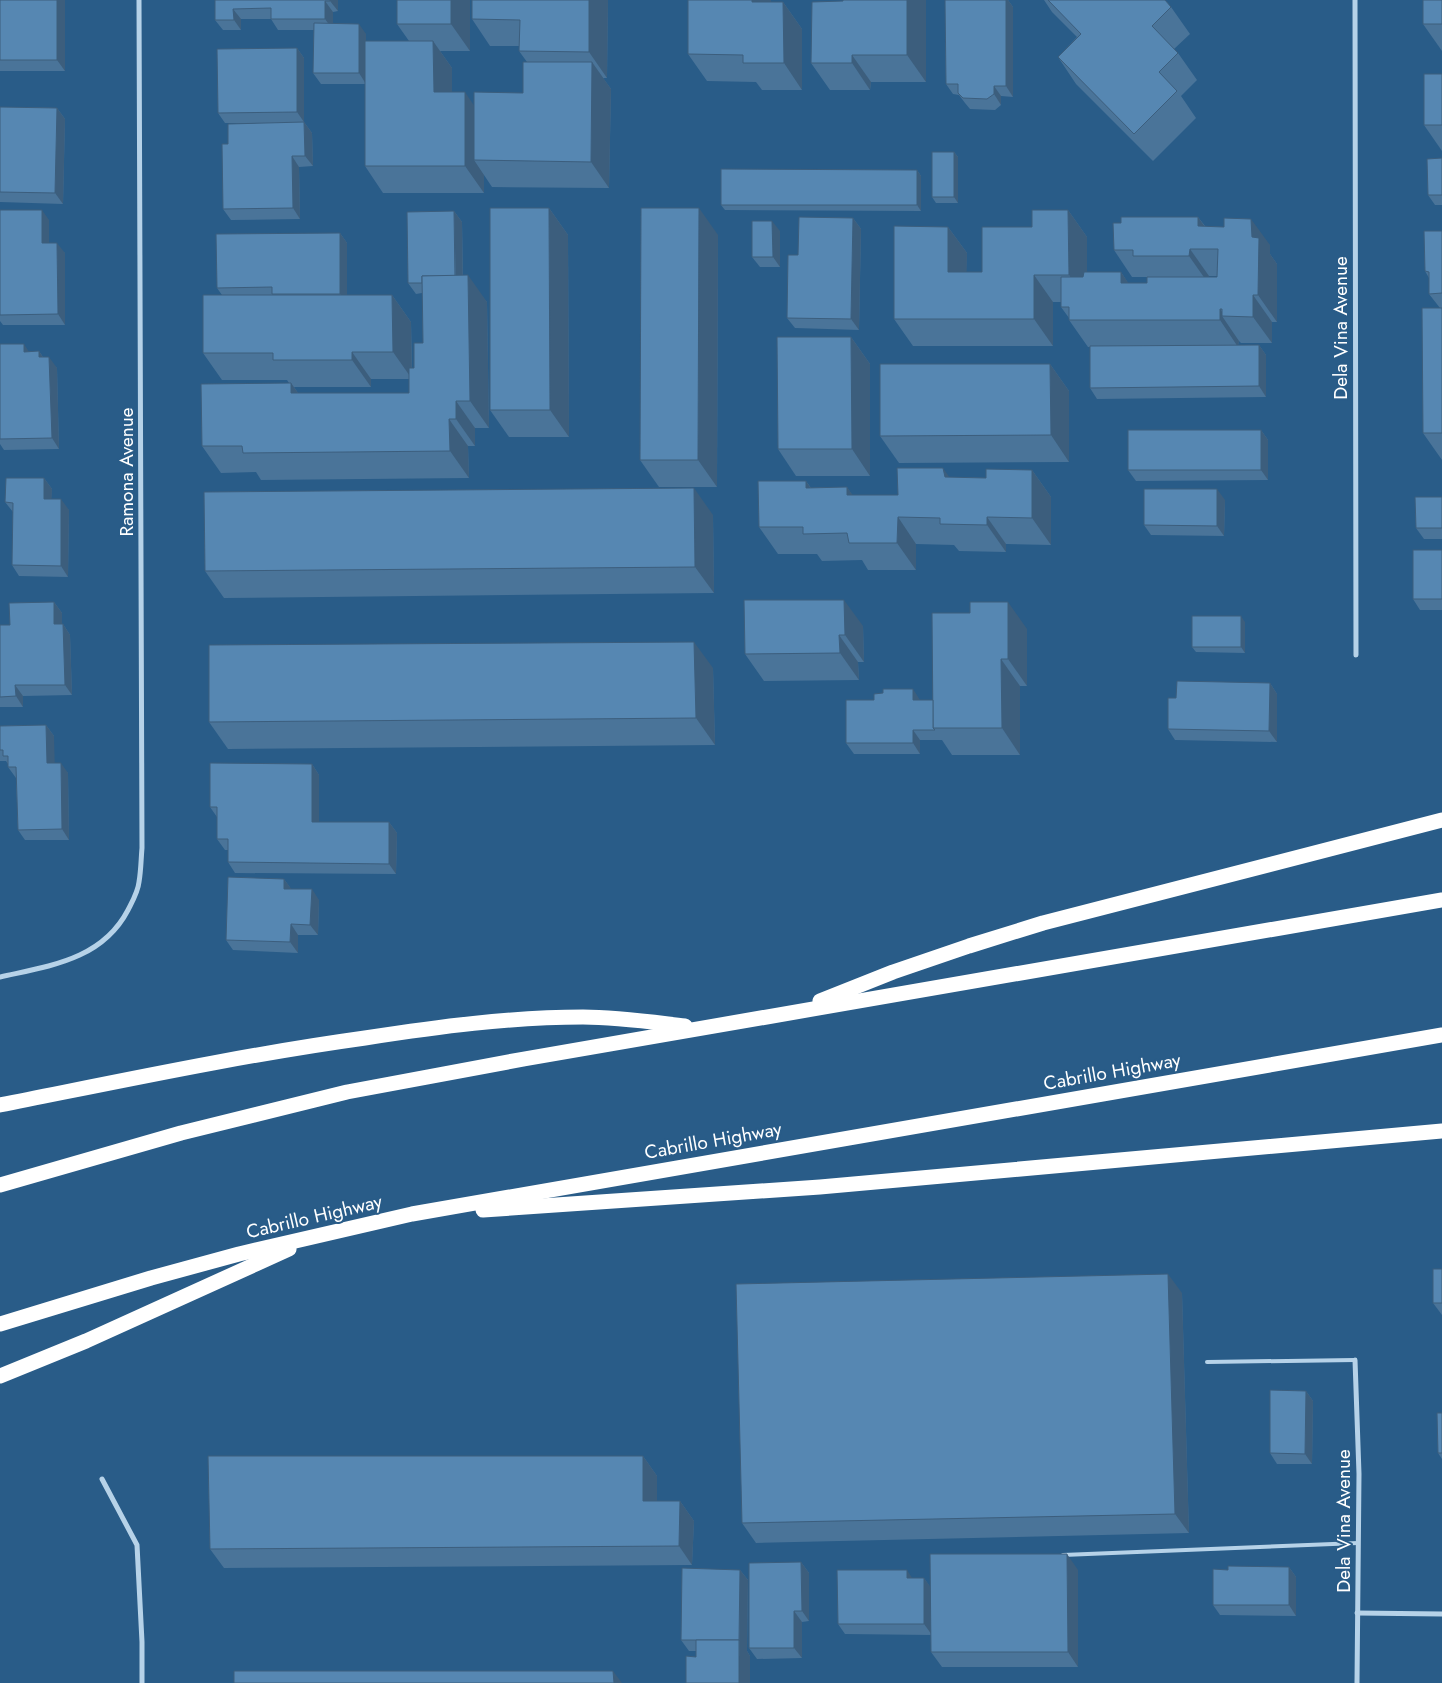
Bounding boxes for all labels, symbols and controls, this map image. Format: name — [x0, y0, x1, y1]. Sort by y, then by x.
street label: Dela Vina Avenue — [1327, 256, 1354, 400]
street label: Ramona Avenue — [113, 407, 140, 536]
street label: Cabrillo Highway — [1041, 1046, 1183, 1097]
street label: Cabrillo Highway — [642, 1115, 784, 1166]
street label: Cabrillo Highway — [243, 1188, 385, 1245]
street label: Dela Vina Avenue — [1330, 1449, 1357, 1593]

